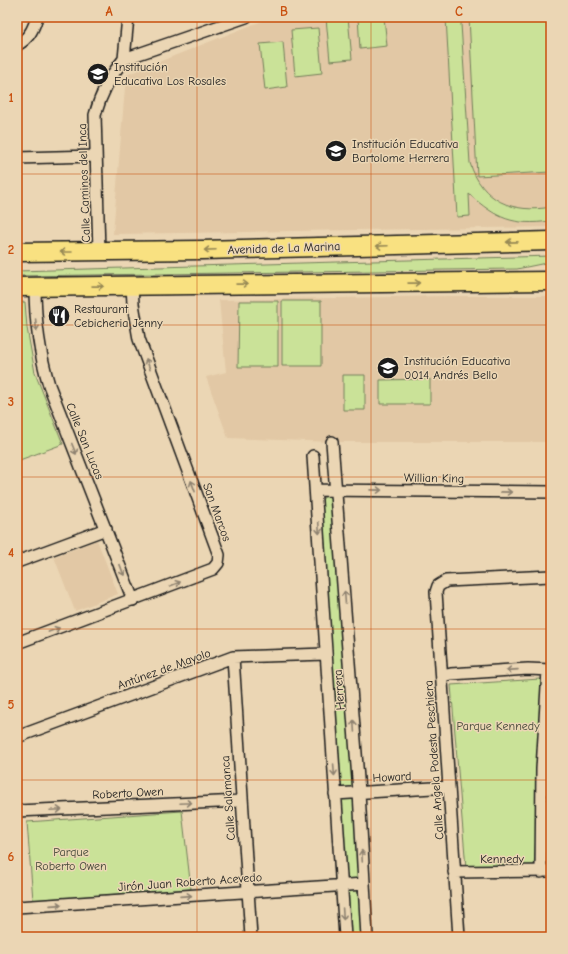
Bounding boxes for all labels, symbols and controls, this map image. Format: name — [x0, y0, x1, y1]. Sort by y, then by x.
text: A — [105, 4, 113, 19]
text: B — [280, 4, 288, 19]
text: C — [455, 4, 463, 19]
place label: Institución Educativa Los Rosales — [114, 60, 226, 88]
school or university icon: Institución Educativa Los Rosales — [85, 61, 111, 87]
text: 1 — [8, 90, 14, 105]
street label: Calle Caminos del Inca — [75, 123, 93, 243]
place label: Institución Educativa Bartolome Herrera — [352, 137, 458, 165]
school or university icon: Institución Educativa Bartolome Herrera — [323, 138, 349, 164]
one-way arrow — [506, 238, 519, 246]
street label: Avenida de La Marina — [227, 239, 341, 257]
text: 2 — [8, 242, 14, 257]
one-way arrow — [376, 242, 389, 249]
one-way arrow — [204, 246, 217, 254]
one-way arrow — [60, 248, 73, 256]
one-way arrow — [407, 279, 420, 286]
one-way arrow — [235, 280, 248, 288]
one-way arrow — [91, 282, 104, 289]
place label: Restaurant Cebicheria Jenny — [74, 302, 163, 330]
restaurant icon: Restaurant Cebicheria Jenny — [46, 303, 72, 329]
one-way arrow — [33, 318, 40, 331]
place label: Institución Educativa 0014 Andrés Bello — [404, 354, 510, 382]
school or university icon: Institución Educativa 0014 Andrés Bello — [375, 355, 401, 381]
one-way arrow — [144, 359, 152, 371]
text: 3 — [8, 394, 14, 409]
street label: Calle San Lucas — [63, 401, 107, 481]
one-way arrow — [71, 442, 79, 454]
street label: Willian King — [404, 470, 464, 486]
one-way arrow — [189, 481, 197, 493]
street label: San Marcos — [200, 481, 234, 543]
one-way arrow — [369, 486, 382, 494]
one-way arrow — [499, 488, 512, 495]
one-way arrow — [315, 521, 322, 534]
text: 4 — [8, 545, 14, 560]
one-way arrow — [118, 563, 126, 575]
one-way arrow — [169, 579, 181, 587]
one-way arrow — [342, 591, 349, 604]
one-way arrow — [47, 625, 59, 633]
street label: Antúnez de Mayolo — [115, 646, 213, 692]
one-way arrow — [506, 667, 519, 674]
street label: Herrera — [331, 669, 347, 711]
street label: Calle Angela Podesta Peschiera — [421, 680, 447, 840]
text: 5 — [8, 697, 15, 712]
park label: Parque Kennedy — [456, 719, 540, 733]
one-way arrow — [351, 720, 358, 733]
street label: Calle Salamanca — [218, 755, 238, 841]
one-way arrow — [330, 763, 337, 776]
street label: Howard — [372, 769, 412, 785]
street label: Roberto Owen — [92, 784, 164, 802]
one-way arrow — [179, 800, 192, 807]
one-way arrow — [49, 806, 62, 813]
park label: Parque Roberto Owen — [35, 845, 107, 873]
text: 6 — [8, 849, 15, 864]
one-way arrow — [359, 850, 366, 863]
street label: Kennedy — [480, 852, 525, 866]
street label: Jirón Juan Roberto Acevedo — [118, 870, 262, 894]
one-way arrow — [179, 892, 192, 899]
one-way arrow — [49, 901, 62, 908]
one-way arrow — [340, 907, 347, 920]

